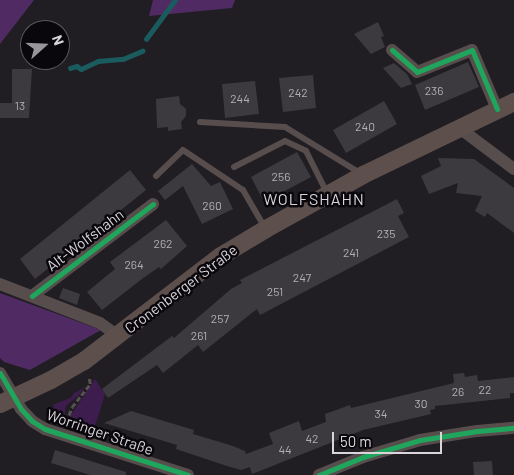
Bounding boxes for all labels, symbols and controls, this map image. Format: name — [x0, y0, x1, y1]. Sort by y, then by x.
north arrow — [20, 20, 70, 70]
text: N — [49, 33, 68, 47]
house number: 236 — [425, 84, 443, 98]
house number: 242 — [288, 86, 308, 100]
house number: 244 — [230, 92, 250, 106]
house number: 13 — [15, 99, 25, 113]
house number: 240 — [355, 120, 375, 134]
house number: 256 — [272, 170, 290, 184]
district label: WOLFSHAHN — [262, 189, 366, 209]
house number: 260 — [202, 199, 222, 213]
street label: Alt-Wolfshahn — [43, 205, 127, 275]
house number: 235 — [377, 227, 395, 241]
house number: 262 — [153, 237, 173, 251]
street label: Cronenberger Straße — [121, 241, 241, 337]
house number: 241 — [343, 246, 359, 260]
house number: 264 — [124, 258, 144, 272]
house number: 247 — [293, 271, 311, 285]
house number: 251 — [267, 285, 283, 299]
house number: 257 — [211, 312, 229, 326]
house number: 261 — [191, 329, 207, 343]
house number: 22 — [479, 383, 491, 397]
house number: 26 — [452, 385, 464, 399]
house number: 30 — [415, 397, 427, 411]
street label: Worringer Straße — [44, 405, 156, 459]
house number: 34 — [375, 407, 387, 421]
scale bar — [334, 422, 444, 454]
house number: 42 — [305, 432, 319, 446]
text: 50 m — [340, 432, 372, 450]
house number: 44 — [278, 443, 292, 457]

